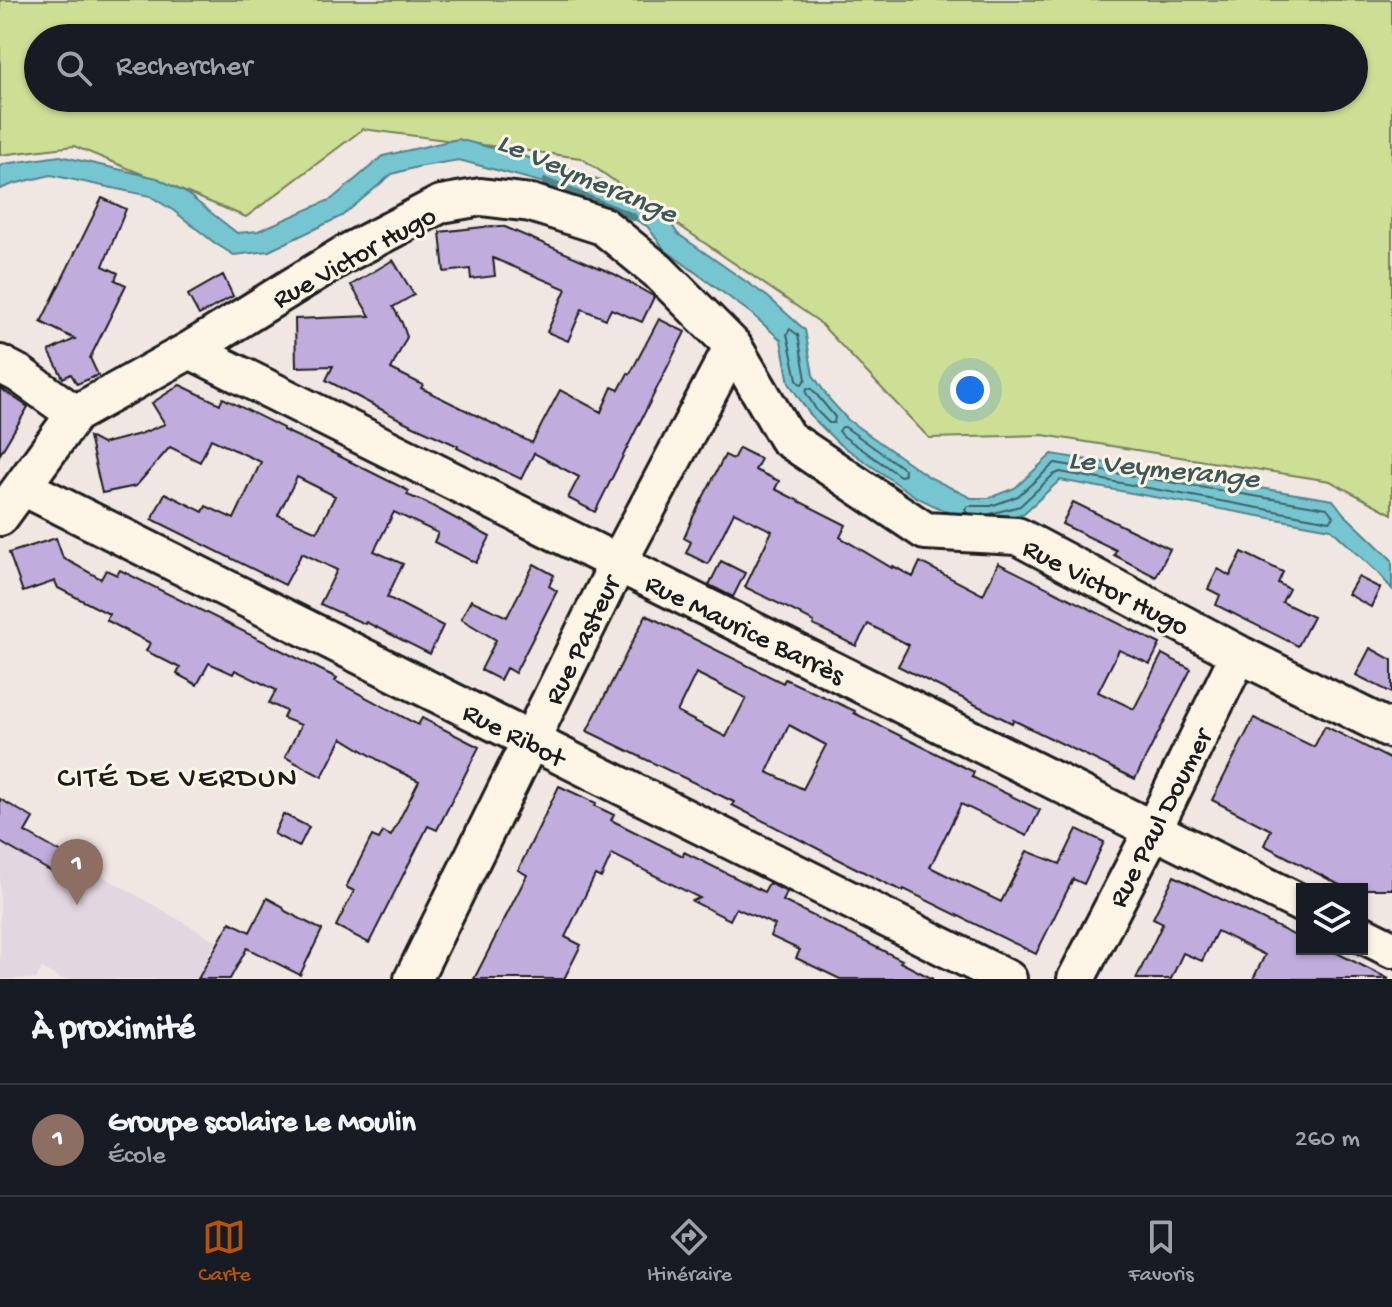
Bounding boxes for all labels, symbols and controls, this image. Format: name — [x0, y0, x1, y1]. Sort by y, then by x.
search box — [24, 24, 1368, 112]
icon: search — [52, 46, 96, 90]
text: Rechercher — [116, 51, 252, 86]
water label: Le Veymerange — [491, 127, 683, 234]
street label: Rue Victor Hugo — [268, 200, 443, 318]
your location — [950, 370, 990, 410]
water label: Le Veymerange — [1067, 444, 1262, 499]
street label: Rue Victor Hugo — [1016, 533, 1194, 645]
street label: Rue Maurice Barrès — [639, 568, 850, 694]
street label: Rue Pasteur — [539, 569, 630, 711]
street label: Rue Ribot — [456, 697, 572, 778]
street label: Rue Paul Doumer — [1103, 722, 1222, 914]
district label: CITÉ DE VERDUN — [57, 763, 299, 798]
pin: 1 — [51, 839, 103, 905]
map controls — [1296, 883, 1368, 955]
button: layers — [1296, 883, 1368, 955]
text: À proximité — [32, 1011, 195, 1051]
text: Groupe scolaire Le Moulin — [108, 1107, 416, 1142]
text: 1 — [53, 1125, 63, 1156]
text: 260 m — [1295, 1125, 1360, 1156]
text: École — [108, 1142, 166, 1173]
tab: Carte — [198, 1215, 251, 1289]
tab: Itinéraire — [647, 1215, 732, 1289]
tab: Favoris — [1128, 1215, 1194, 1289]

